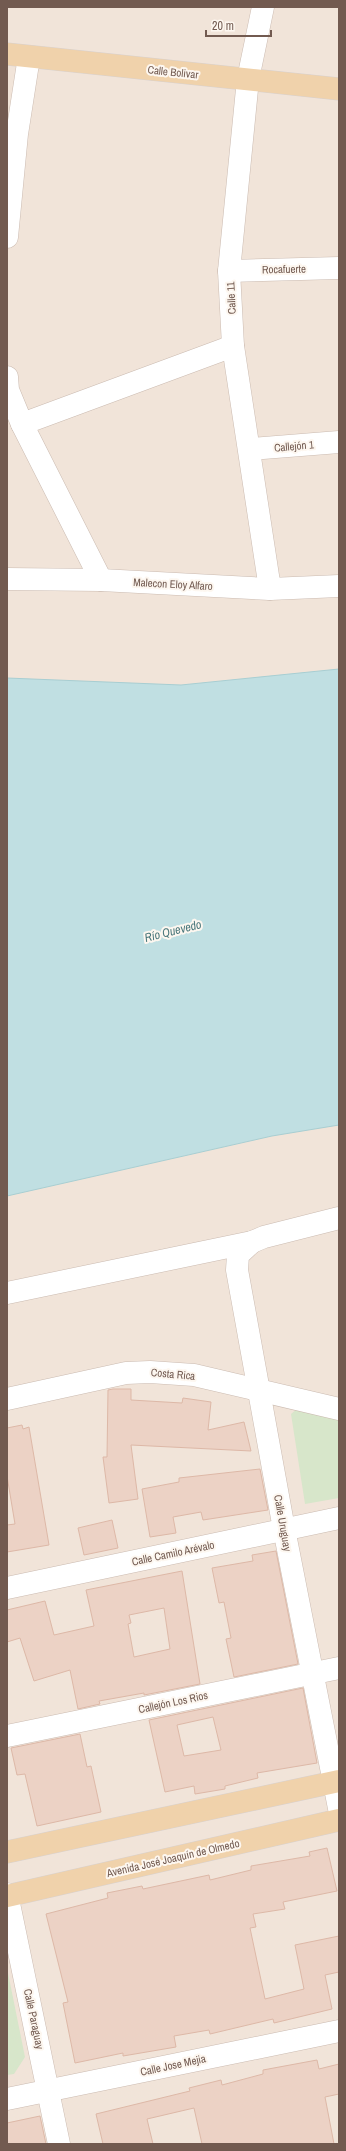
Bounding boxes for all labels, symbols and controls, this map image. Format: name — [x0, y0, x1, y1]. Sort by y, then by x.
scale bar — [206, 12, 271, 38]
text: 20 m — [212, 18, 234, 34]
street label: Calle Bolivar — [147, 62, 199, 82]
street label: Rocafuerte — [262, 262, 306, 276]
street label: Calle 11 — [223, 281, 239, 315]
street label: Callejón 1 — [273, 437, 315, 455]
street label: Malecon Eloy Alfaro — [133, 575, 213, 593]
water label: Río Quevedo — [143, 916, 204, 946]
street label: Costa Rica — [150, 1365, 196, 1383]
street label: Calle Uruguay — [271, 1494, 295, 1553]
street label: Calle Camilo Arévalo — [130, 1537, 216, 1569]
street label: Callejón Los Rios — [137, 1688, 210, 1716]
street label: Avenida José Joaquín de Olmedo — [104, 1836, 241, 1880]
street label: Calle Paraguay — [21, 1987, 47, 2051]
street label: Calle Jose Mejia — [139, 2051, 207, 2079]

